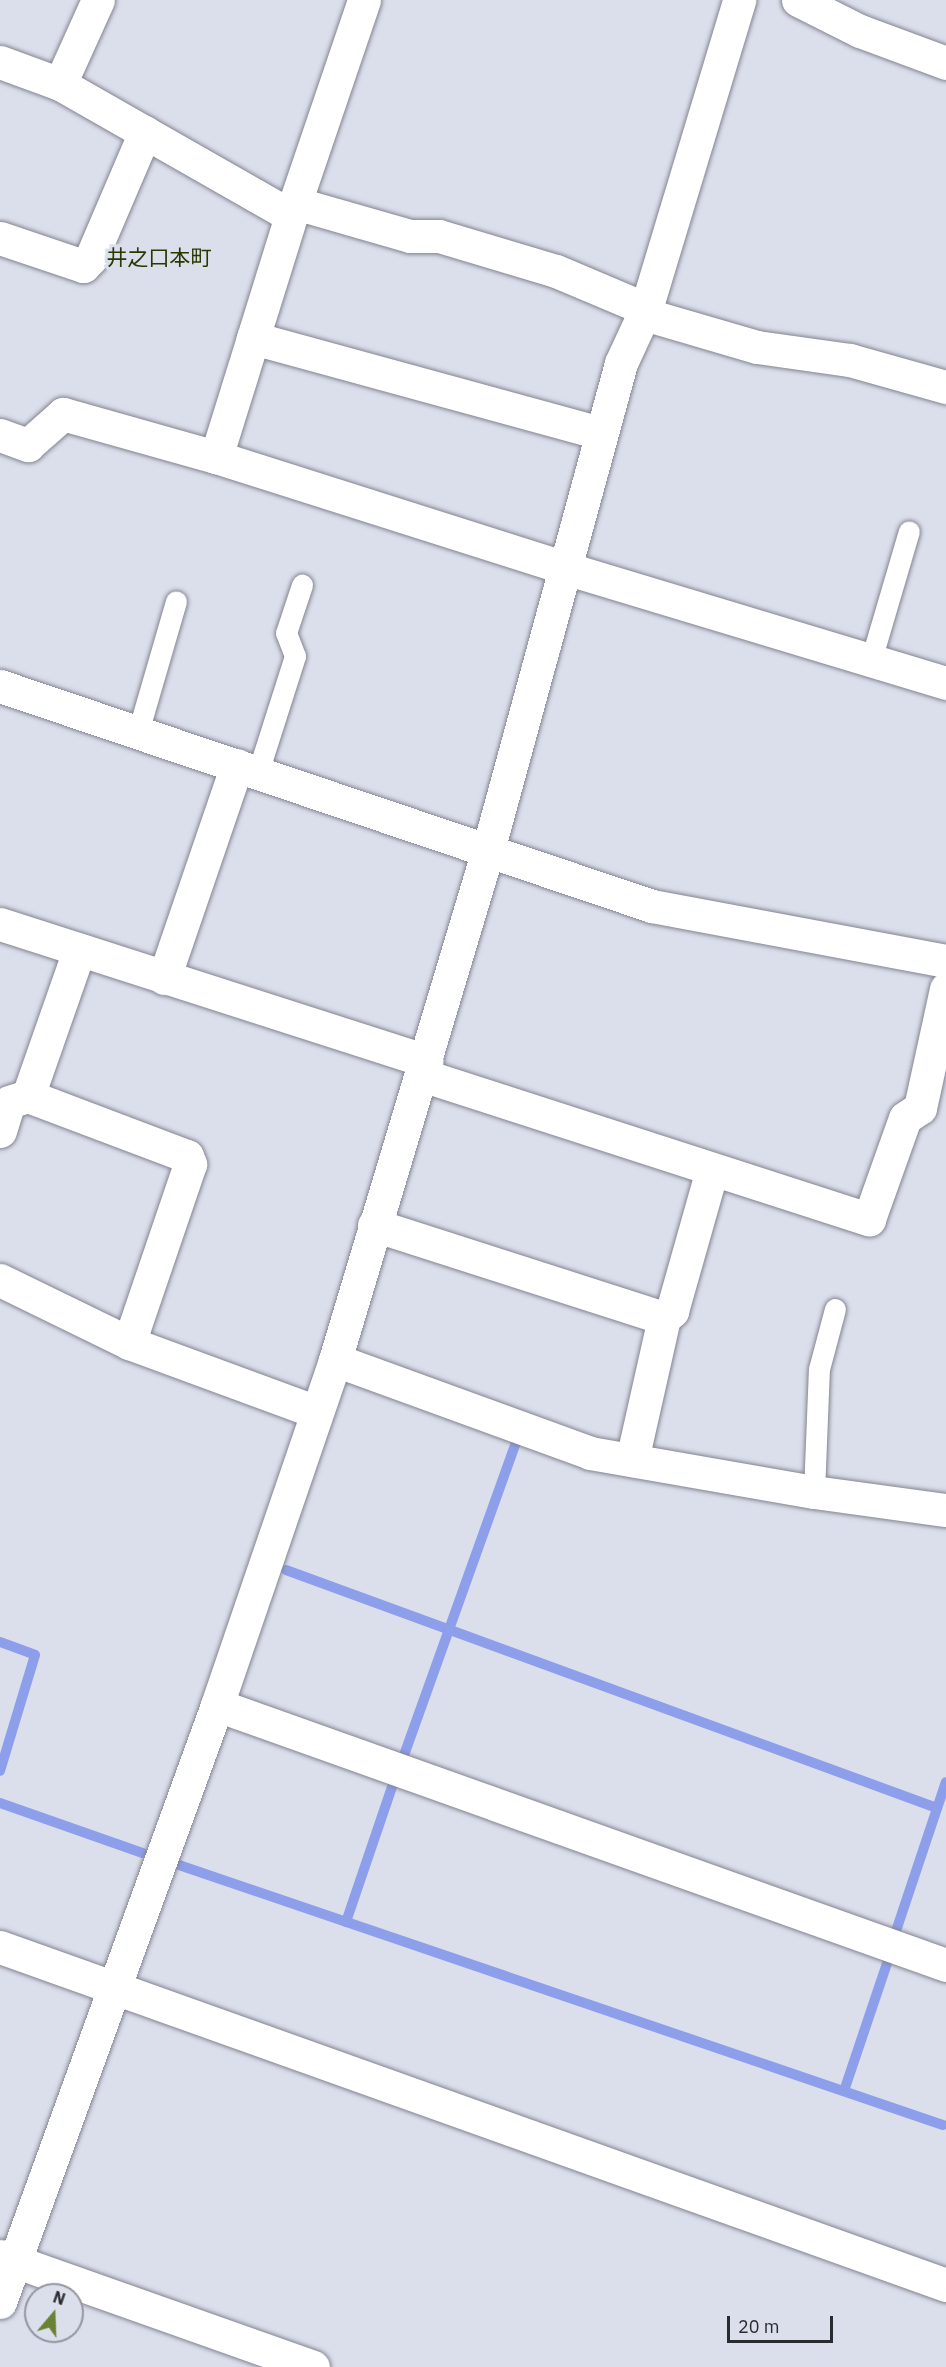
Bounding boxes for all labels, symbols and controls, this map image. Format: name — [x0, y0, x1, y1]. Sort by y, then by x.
district label: 井之口本町 — [107, 244, 211, 270]
north arrow — [24, 2283, 84, 2343]
text: N — [50, 2287, 68, 2309]
scale bar — [730, 2304, 836, 2342]
text: 20 m — [738, 2315, 780, 2338]

